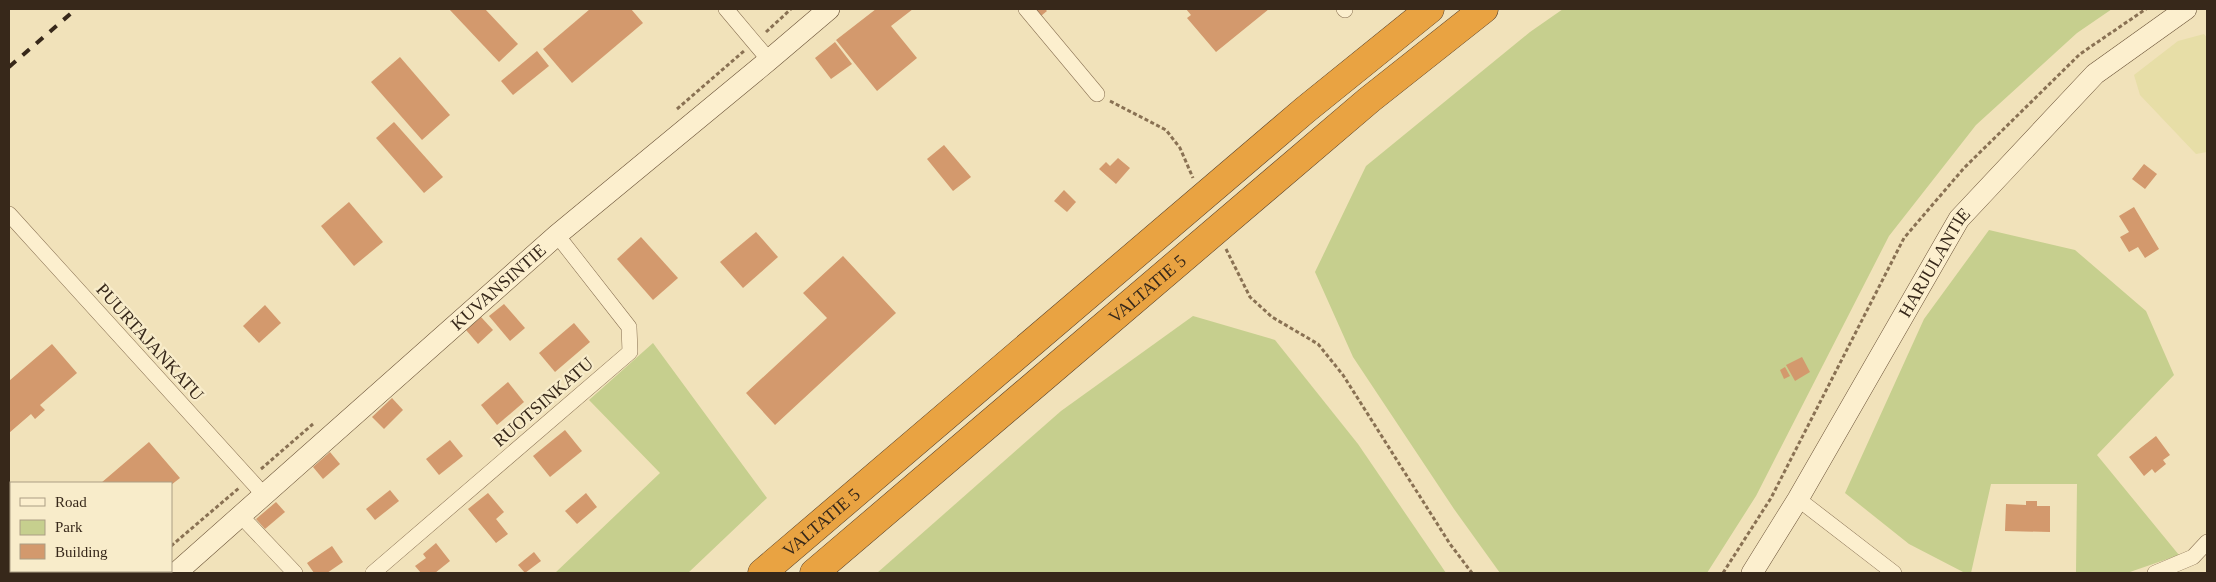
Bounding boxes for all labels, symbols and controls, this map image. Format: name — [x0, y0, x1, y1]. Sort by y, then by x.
street label: HARJULANTIE — [1895, 204, 1974, 321]
street label: KUVANSINTIE — [447, 240, 550, 334]
street label: VALTATIE 5 — [1105, 250, 1190, 327]
street label: PUURTAJANKATU — [92, 279, 208, 405]
street label: RUOTSINKATU — [489, 353, 597, 451]
legend — [10, 482, 172, 572]
street label: VALTATIE 5 — [779, 484, 864, 561]
text: Road — [55, 494, 87, 510]
text: Park — [55, 519, 83, 535]
text: Building — [55, 544, 108, 560]

